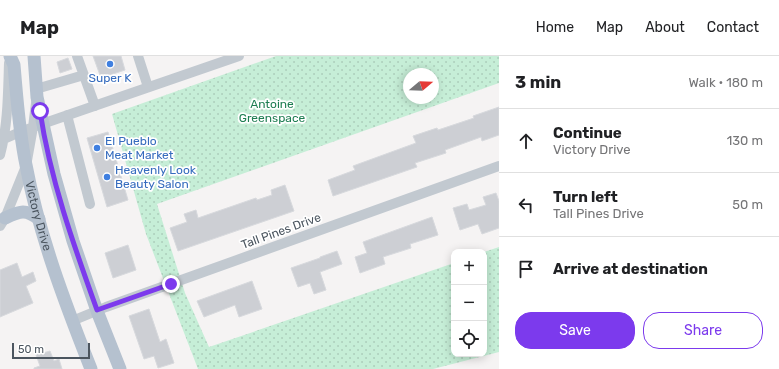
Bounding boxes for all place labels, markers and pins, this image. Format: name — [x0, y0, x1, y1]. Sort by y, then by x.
marker: Super K — [105, 59, 115, 69]
place label: Super K — [88, 71, 132, 85]
place label: El Pueblo Meat Market — [105, 134, 174, 162]
marker: El Pueblo Meat Market — [92, 143, 102, 153]
place label: Heavenly Look Beauty Salon — [115, 163, 197, 191]
marker: Heavenly Look Beauty Salon — [102, 172, 112, 182]

